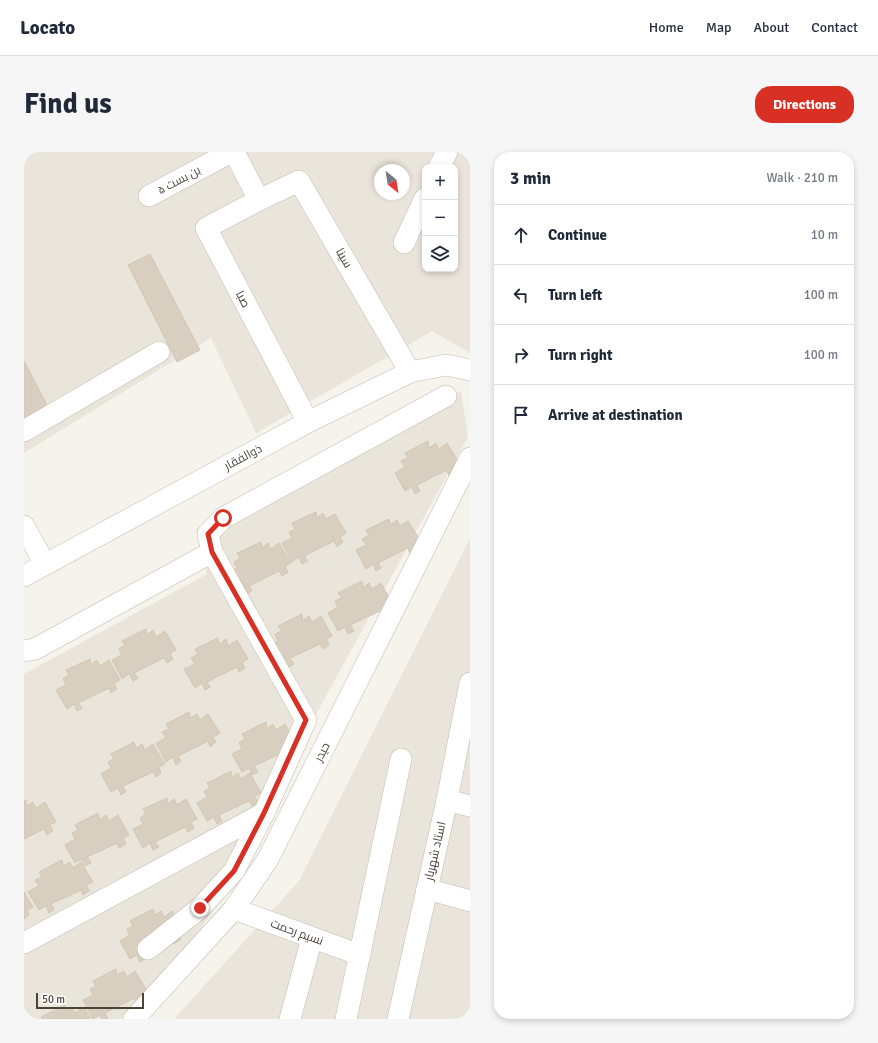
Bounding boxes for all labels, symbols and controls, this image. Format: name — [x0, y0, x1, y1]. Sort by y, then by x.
text: Locato — [20, 16, 75, 40]
text: Home — [649, 19, 684, 36]
text: Map — [706, 19, 731, 36]
text: About — [753, 19, 789, 36]
text: Contact — [811, 19, 858, 36]
button: Directions — [755, 86, 854, 123]
text: Find us — [24, 87, 112, 121]
street label: بن بست ۵ — [155, 163, 203, 198]
north arrow — [374, 164, 410, 200]
map controls — [422, 164, 458, 272]
button: + — [422, 164, 458, 200]
text: 3 min — [510, 168, 551, 189]
text: Walk · 210 m — [767, 170, 838, 186]
button: − — [422, 200, 458, 236]
icon: ahead — [510, 224, 532, 246]
text: Continue — [548, 226, 607, 244]
text: 10 m — [811, 227, 838, 243]
button: layers — [422, 236, 458, 272]
street label: سینا — [332, 246, 355, 271]
icon: left — [510, 284, 532, 306]
text: Turn left — [548, 286, 602, 304]
text: 100 m — [804, 287, 838, 303]
street label: صبا — [232, 288, 253, 310]
icon: right — [510, 344, 532, 366]
text: Turn right — [548, 346, 613, 364]
text: 100 m — [804, 347, 838, 363]
icon: arrive — [510, 404, 532, 426]
text: Arrive at destination — [548, 406, 683, 424]
street label: ذوالفقار — [221, 441, 265, 474]
route start — [214, 509, 232, 527]
street label: حیدر — [311, 740, 334, 765]
street label: استاد شهریار — [421, 820, 450, 883]
route end — [191, 899, 209, 917]
street label: نسیم رحمت — [268, 916, 325, 949]
scale bar — [36, 991, 144, 1010]
text: 50 m — [42, 993, 65, 1006]

